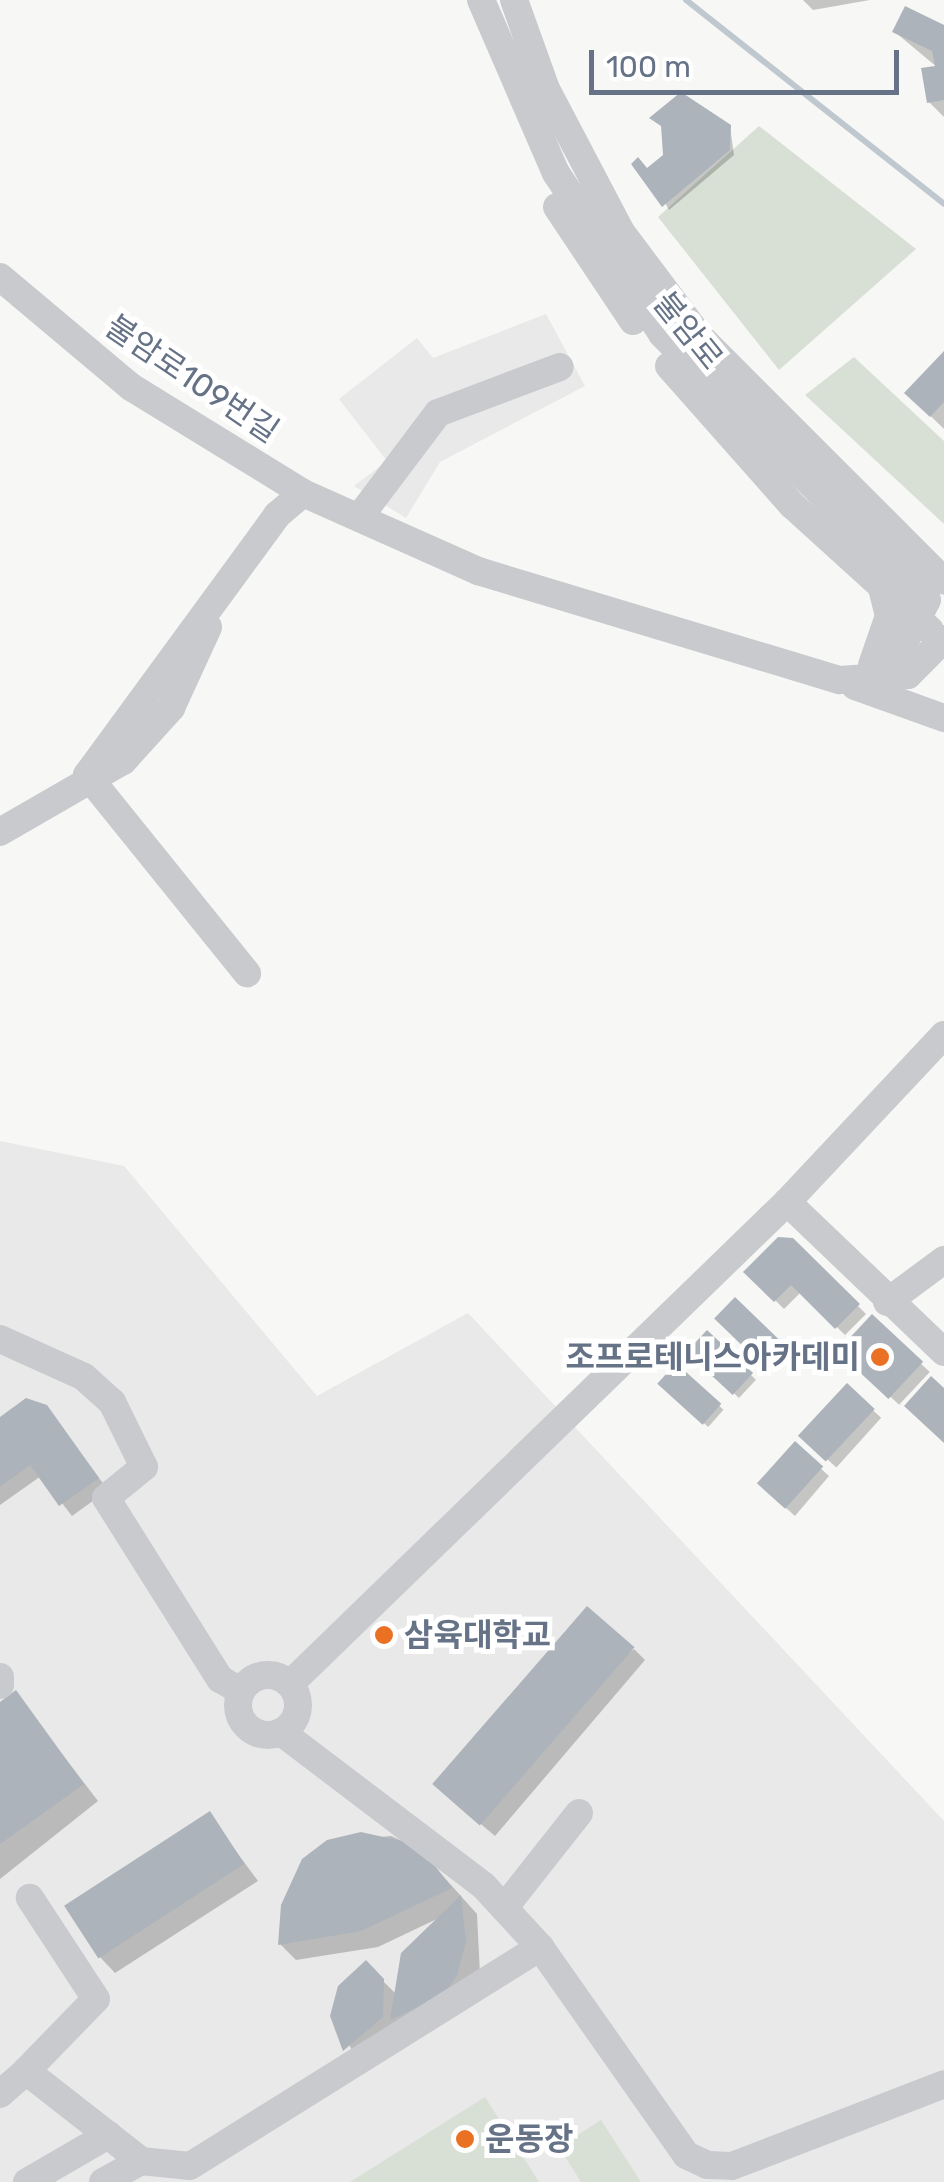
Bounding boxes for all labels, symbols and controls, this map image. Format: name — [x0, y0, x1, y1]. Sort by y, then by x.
scale bar — [594, 30, 904, 92]
text: 100 m — [606, 49, 691, 85]
street label: 불암로 — [645, 285, 731, 377]
street label: 불암로109번길 — [98, 307, 286, 451]
place label: 조프로테니스아카데미 — [566, 1338, 860, 1376]
marker: 조프로테니스아카데미 — [869, 1346, 891, 1368]
place label: 삼육대학교 — [404, 1616, 551, 1654]
marker: 삼육대학교 — [373, 1624, 395, 1646]
place label: 운동장 — [485, 2120, 573, 2158]
marker: 운동장 — [454, 2128, 476, 2150]

